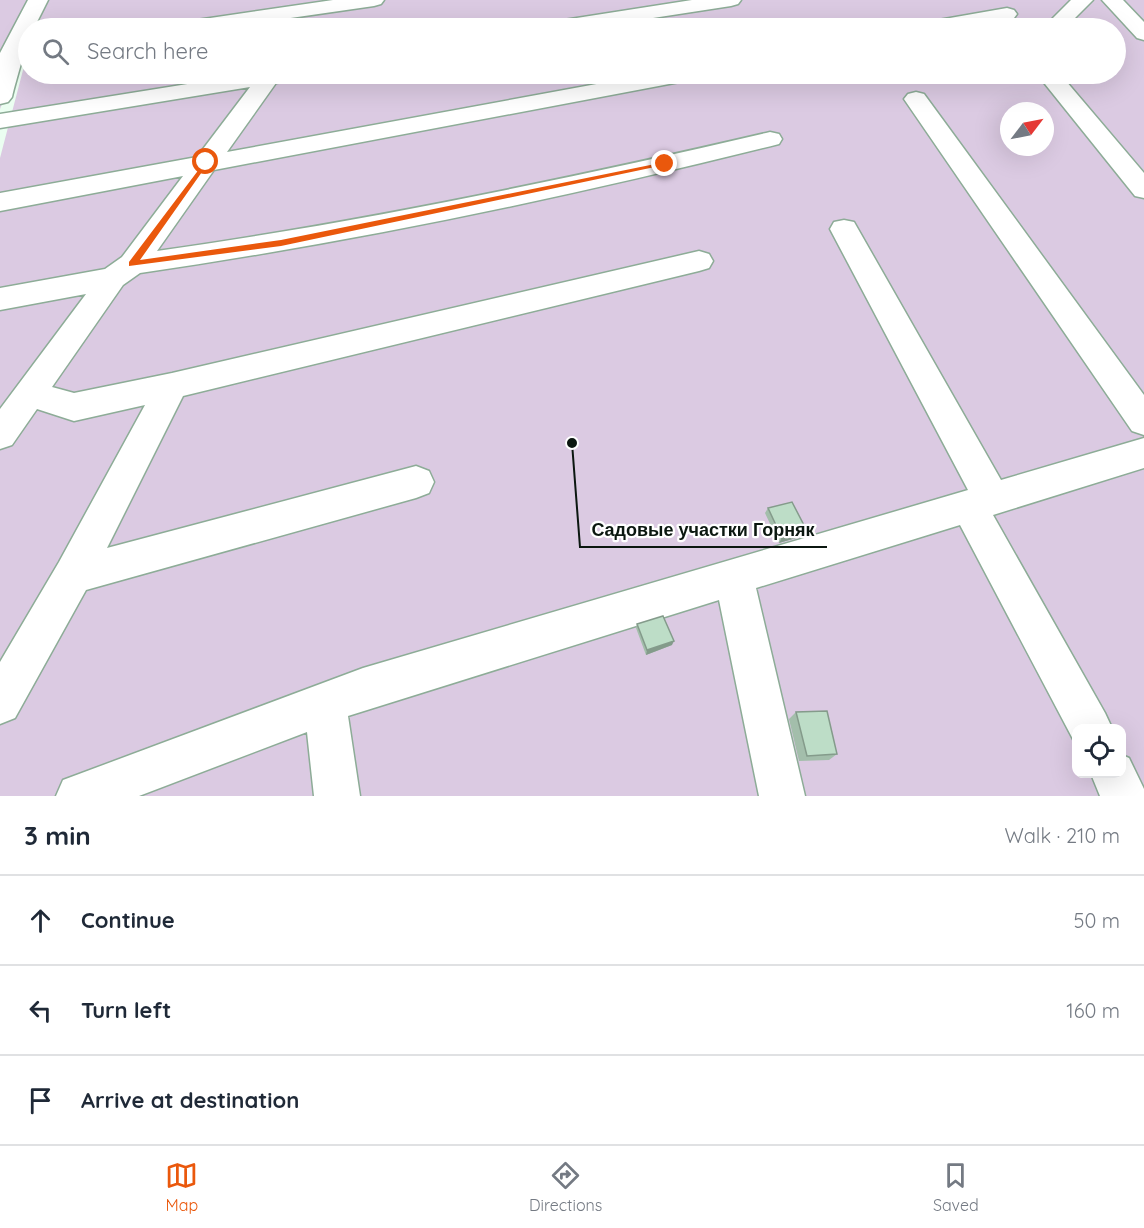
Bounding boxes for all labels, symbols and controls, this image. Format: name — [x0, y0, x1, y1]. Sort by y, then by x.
search box — [18, 18, 1126, 84]
icon: search — [39, 35, 72, 68]
text: Search here — [87, 37, 208, 65]
north arrow — [1000, 102, 1054, 156]
route start — [192, 148, 218, 174]
route end — [651, 150, 677, 176]
callout: Садовые участки Горняк — [580, 511, 827, 547]
text: Садовые участки Горняк — [591, 518, 816, 541]
map controls — [1072, 724, 1126, 778]
button: locate — [1072, 724, 1126, 778]
text: 3 min — [24, 819, 91, 852]
text: Walk · 210 m — [1005, 823, 1120, 848]
icon: ahead — [24, 904, 57, 937]
text: Continue — [81, 906, 175, 934]
text: 50 m — [1074, 908, 1120, 933]
icon: left — [24, 994, 57, 1027]
text: Turn left — [81, 996, 171, 1024]
text: 160 m — [1066, 998, 1120, 1023]
icon: arrive — [24, 1084, 57, 1117]
text: Arrive at destination — [81, 1086, 299, 1114]
tab: Map — [165, 1159, 198, 1215]
tab: Directions — [529, 1159, 602, 1215]
tab: Saved — [933, 1159, 979, 1215]

